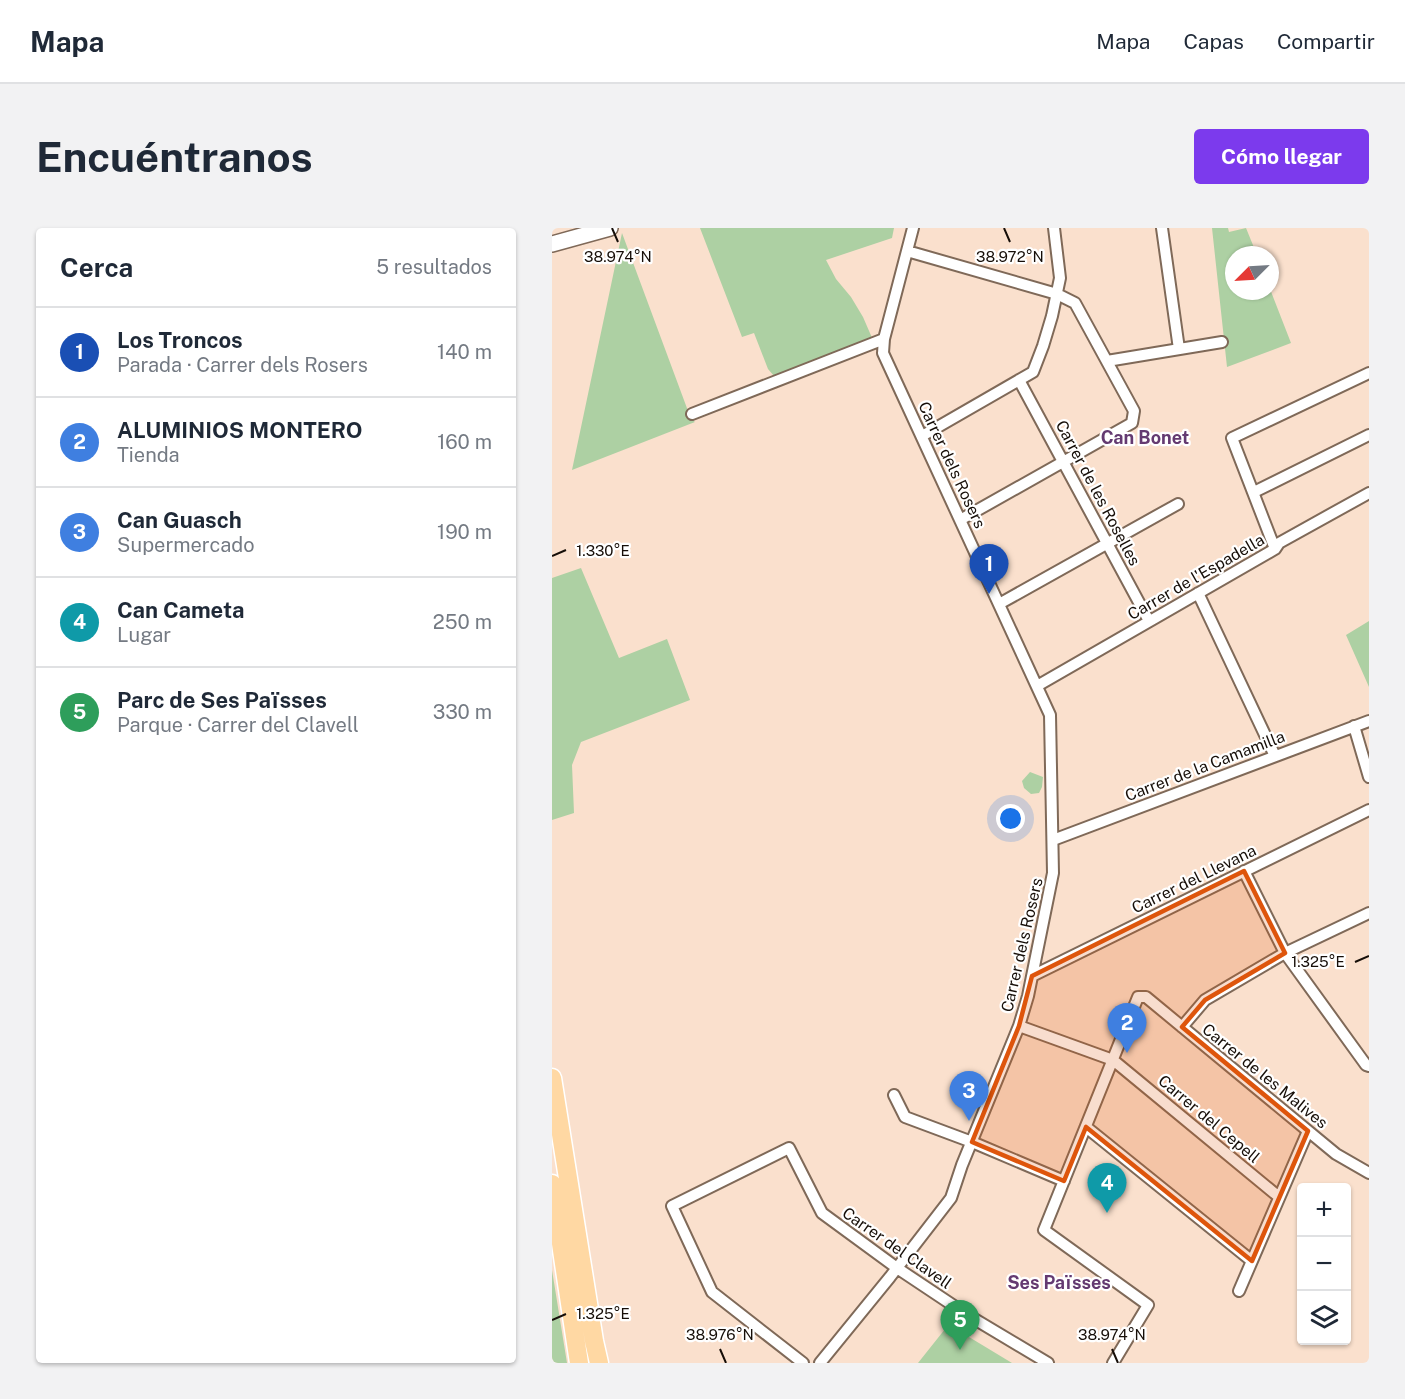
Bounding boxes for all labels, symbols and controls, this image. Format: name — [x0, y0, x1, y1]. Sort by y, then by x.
text: Mapa — [30, 25, 104, 58]
text: Mapa — [1096, 29, 1150, 54]
text: Capas — [1183, 29, 1244, 54]
text: Compartir — [1277, 29, 1375, 54]
button: Cómo llegar — [1194, 129, 1369, 184]
text: Encuéntranos — [36, 132, 313, 181]
north arrow — [1225, 246, 1279, 300]
text: 38.974°N — [584, 248, 652, 265]
text: 38.972°N — [976, 248, 1044, 265]
text: Cerca — [60, 252, 133, 283]
text: 5 resultados — [376, 255, 492, 279]
text: Los Troncos — [117, 327, 243, 353]
text: 1 — [75, 340, 84, 364]
text: 140 m — [437, 340, 492, 364]
text: Parada · Carrer dels Rosers — [117, 353, 368, 377]
street label: Carrer dels Rosers — [914, 399, 990, 531]
text: ALUMINIOS MONTERO — [117, 417, 362, 443]
street label: Carrer de les Roselles — [1052, 417, 1144, 569]
district label: Can Bonet — [1101, 427, 1189, 448]
text: 2 — [73, 430, 86, 454]
text: 160 m — [437, 430, 492, 454]
text: Tienda — [117, 443, 180, 467]
text: Can Guasch — [117, 507, 242, 533]
text: 3 — [73, 520, 86, 544]
text: 190 m — [437, 520, 492, 544]
street label: Carrer de l'Espadella — [1124, 530, 1268, 624]
text: Supermercado — [117, 533, 255, 557]
text: 1.330°E — [576, 542, 630, 559]
pin: 1 — [970, 544, 1008, 594]
text: Can Cameta — [117, 597, 245, 623]
text: 4 — [73, 610, 86, 634]
text: 250 m — [433, 610, 492, 634]
text: Lugar — [117, 623, 171, 647]
text: Parc de Ses Païsses — [117, 687, 327, 713]
text: 5 — [73, 700, 86, 724]
text: 330 m — [433, 700, 492, 724]
text: Parque · Carrer del Clavell — [117, 713, 359, 737]
street label: Carrer de la Camamilla — [1122, 727, 1288, 805]
your location — [996, 804, 1025, 833]
street label: Carrer del Llevana — [1129, 841, 1259, 917]
street label: Carrer dels Rosers — [997, 876, 1047, 1014]
text: 1.325°E — [1291, 953, 1345, 970]
pin: 2 — [1108, 1004, 1146, 1053]
street label: Carrer de les Malives — [1199, 1020, 1331, 1132]
street label: Carrer del Cepell — [1154, 1071, 1264, 1167]
pin: 3 — [950, 1072, 988, 1121]
pin: 4 — [1088, 1164, 1126, 1213]
map controls — [1297, 1183, 1351, 1345]
button: + — [1297, 1183, 1351, 1237]
street label: Carrer del Clavell — [839, 1203, 956, 1293]
button: − — [1297, 1237, 1351, 1291]
district label: Ses Païsses — [1007, 1272, 1111, 1293]
button: layers — [1297, 1291, 1351, 1345]
pin: 5 — [940, 1300, 980, 1350]
text: 1.325°E — [576, 1305, 630, 1322]
text: 38.976°N — [686, 1326, 754, 1343]
text: 38.974°N — [1078, 1326, 1146, 1343]

